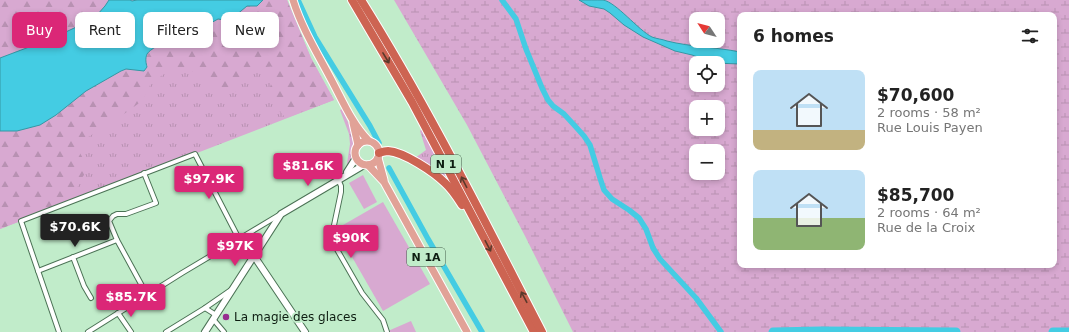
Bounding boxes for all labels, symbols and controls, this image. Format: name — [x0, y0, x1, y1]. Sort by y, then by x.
chip: Buy — [12, 12, 67, 48]
chip: Rent — [75, 12, 135, 48]
chip: Filters — [143, 12, 213, 48]
chip: New — [221, 12, 279, 48]
north arrow — [689, 12, 725, 48]
map controls — [689, 12, 725, 180]
icon: filters — [1019, 25, 1041, 47]
text: 6 homes — [753, 26, 834, 46]
one-way arrow — [382, 52, 390, 64]
button: locate — [689, 56, 725, 92]
text: $70,600 — [877, 85, 954, 105]
icon: home — [785, 86, 833, 134]
button: + — [689, 100, 725, 136]
text: 2 rooms · 58 m² — [877, 105, 981, 120]
text: Rue Louis Payen — [877, 120, 983, 135]
button: − — [689, 144, 725, 180]
pin: $81.6K — [275, 153, 341, 187]
road number: N 1 — [431, 155, 461, 173]
text: $81.6K — [282, 158, 334, 173]
pin: $97.9K — [176, 166, 242, 200]
text: $97.9K — [183, 171, 235, 186]
one-way arrow — [459, 176, 467, 188]
text: $85,700 — [877, 185, 954, 205]
icon: home — [785, 186, 833, 234]
text: 2 rooms · 64 m² — [877, 205, 981, 220]
pin: $70.6K — [42, 214, 108, 248]
text: $70.6K — [49, 219, 101, 234]
text: Rue de la Croix — [877, 220, 975, 235]
pin: $90K — [327, 225, 375, 259]
text: $90K — [332, 230, 370, 245]
pin: $97K — [211, 233, 259, 267]
text: $97K — [216, 238, 254, 253]
one-way arrow — [484, 240, 492, 252]
road number: N 1A — [407, 248, 445, 266]
pin: $85.7K — [98, 284, 164, 318]
text: $85.7K — [105, 289, 157, 304]
one-way arrow — [520, 292, 527, 304]
place label: La magie des glaces — [234, 310, 357, 324]
marker: La magie des glaces — [221, 312, 231, 322]

